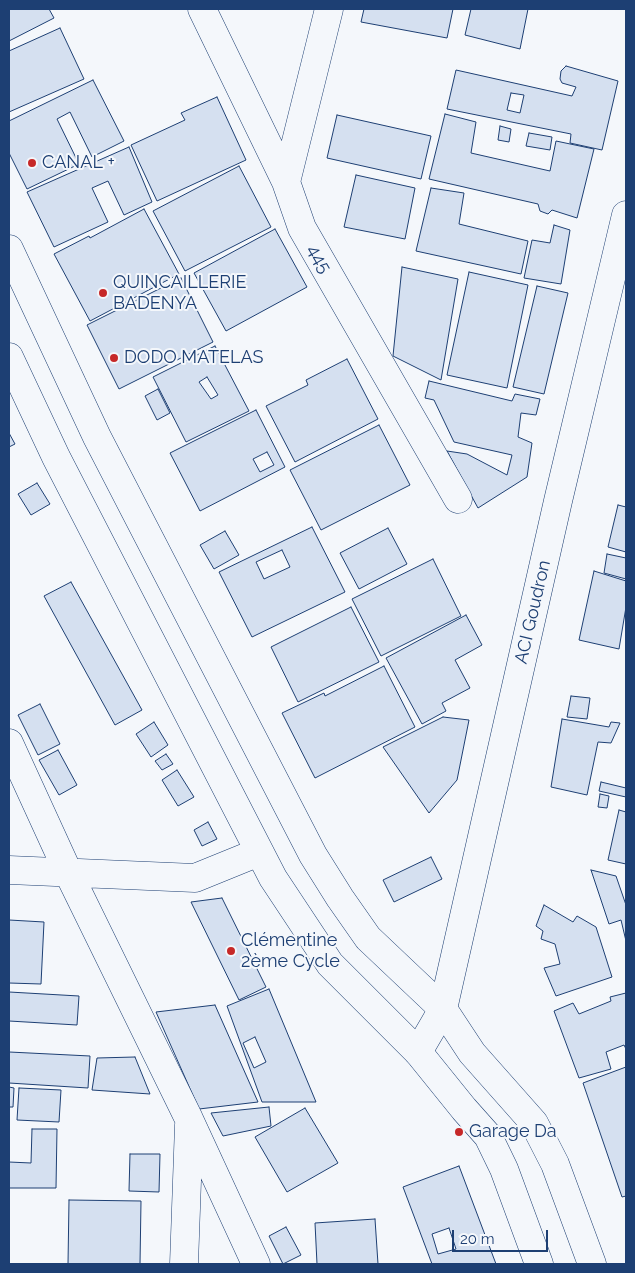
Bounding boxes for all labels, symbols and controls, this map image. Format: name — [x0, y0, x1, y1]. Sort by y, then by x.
place label: CANAL + — [42, 152, 115, 174]
marker: CANAL + — [26, 157, 38, 169]
street label: 445 — [302, 241, 336, 277]
place label: QUINCAILLERIE BADENYA — [113, 272, 246, 314]
marker: QUINCAILLERIE BADENYA — [97, 287, 109, 299]
place label: DODO MATELAS — [124, 347, 263, 369]
marker: DODO MATELAS — [108, 352, 120, 364]
street label: ACI Goudron — [511, 558, 555, 666]
place label: Clémentine 2ème Cycle — [241, 930, 340, 972]
marker: Clémentine 2ème Cycle — [225, 945, 237, 957]
place label: Garage Da — [469, 1121, 557, 1143]
marker: Garage Da — [453, 1126, 465, 1138]
scale bar — [455, 1220, 551, 1252]
text: 20 m — [460, 1230, 495, 1248]

